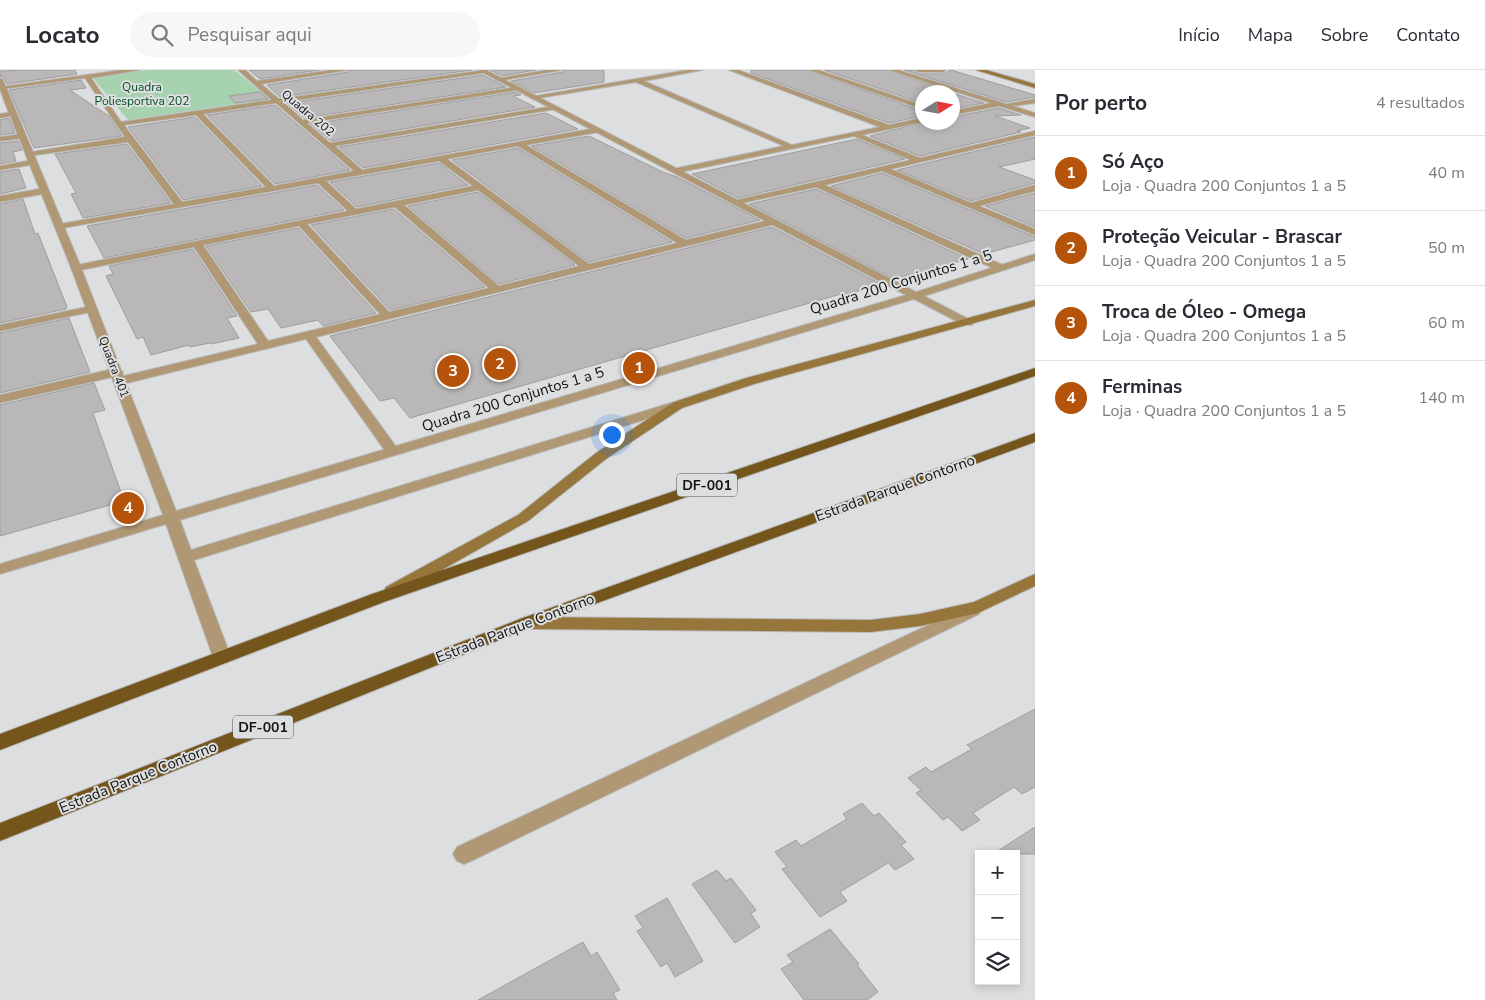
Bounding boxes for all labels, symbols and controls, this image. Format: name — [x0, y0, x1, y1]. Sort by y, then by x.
search box — [130, 12, 480, 57]
text: Locato — [25, 19, 100, 51]
icon: search — [148, 21, 176, 49]
text: Pesquisar aqui — [188, 22, 312, 48]
text: Início — [1178, 23, 1220, 47]
text: Mapa — [1248, 23, 1293, 47]
text: Sobre — [1321, 23, 1368, 47]
text: Contato — [1396, 23, 1460, 47]
park label: Quadra Poliesportiva 202 — [95, 79, 189, 109]
north arrow — [915, 85, 960, 130]
street label: Quadra 202 — [278, 86, 338, 140]
text: Por perto — [1055, 89, 1147, 117]
text: 4 resultados — [1376, 92, 1465, 114]
text: Só Aço — [1102, 149, 1164, 175]
text: 1 — [1066, 162, 1076, 184]
text: 40 m — [1428, 162, 1465, 184]
text: Loja · Quadra 200 Conjuntos 1 a 5 — [1102, 175, 1346, 197]
text: Proteção Veicular - Brascar — [1102, 224, 1342, 250]
text: 2 — [1066, 237, 1076, 259]
text: 50 m — [1428, 237, 1465, 259]
street label: Quadra 200 Conjuntos 1 a 5 — [807, 245, 995, 319]
text: Loja · Quadra 200 Conjuntos 1 a 5 — [1102, 250, 1346, 272]
text: Troca de Óleo - Omega — [1102, 299, 1306, 325]
text: 3 — [1066, 312, 1076, 334]
text: 60 m — [1428, 312, 1465, 334]
text: Loja · Quadra 200 Conjuntos 1 a 5 — [1102, 325, 1346, 347]
street label: Quadra 401 — [95, 334, 133, 400]
pin: 2 — [484, 345, 516, 383]
pin: 1 — [623, 349, 655, 387]
pin: 3 — [437, 352, 469, 390]
street label: Quadra 200 Conjuntos 1 a 5 — [420, 363, 606, 435]
text: Ferminas — [1102, 374, 1182, 400]
text: 4 — [1066, 387, 1076, 409]
text: 140 m — [1418, 387, 1465, 409]
text: Loja · Quadra 200 Conjuntos 1 a 5 — [1102, 400, 1346, 422]
your location — [599, 422, 625, 448]
street label: Estrada Parque Contorno — [812, 450, 978, 526]
road number: DF-001 — [677, 474, 737, 496]
pin: 4 — [112, 489, 144, 527]
street label: Estrada Parque Contorno — [433, 588, 597, 668]
road number: DF-001 — [233, 716, 293, 739]
street label: Estrada Parque Contorno — [56, 736, 220, 818]
map controls — [975, 850, 1020, 985]
button: + — [975, 850, 1020, 895]
button: − — [975, 895, 1020, 940]
button: layers — [975, 940, 1020, 985]

